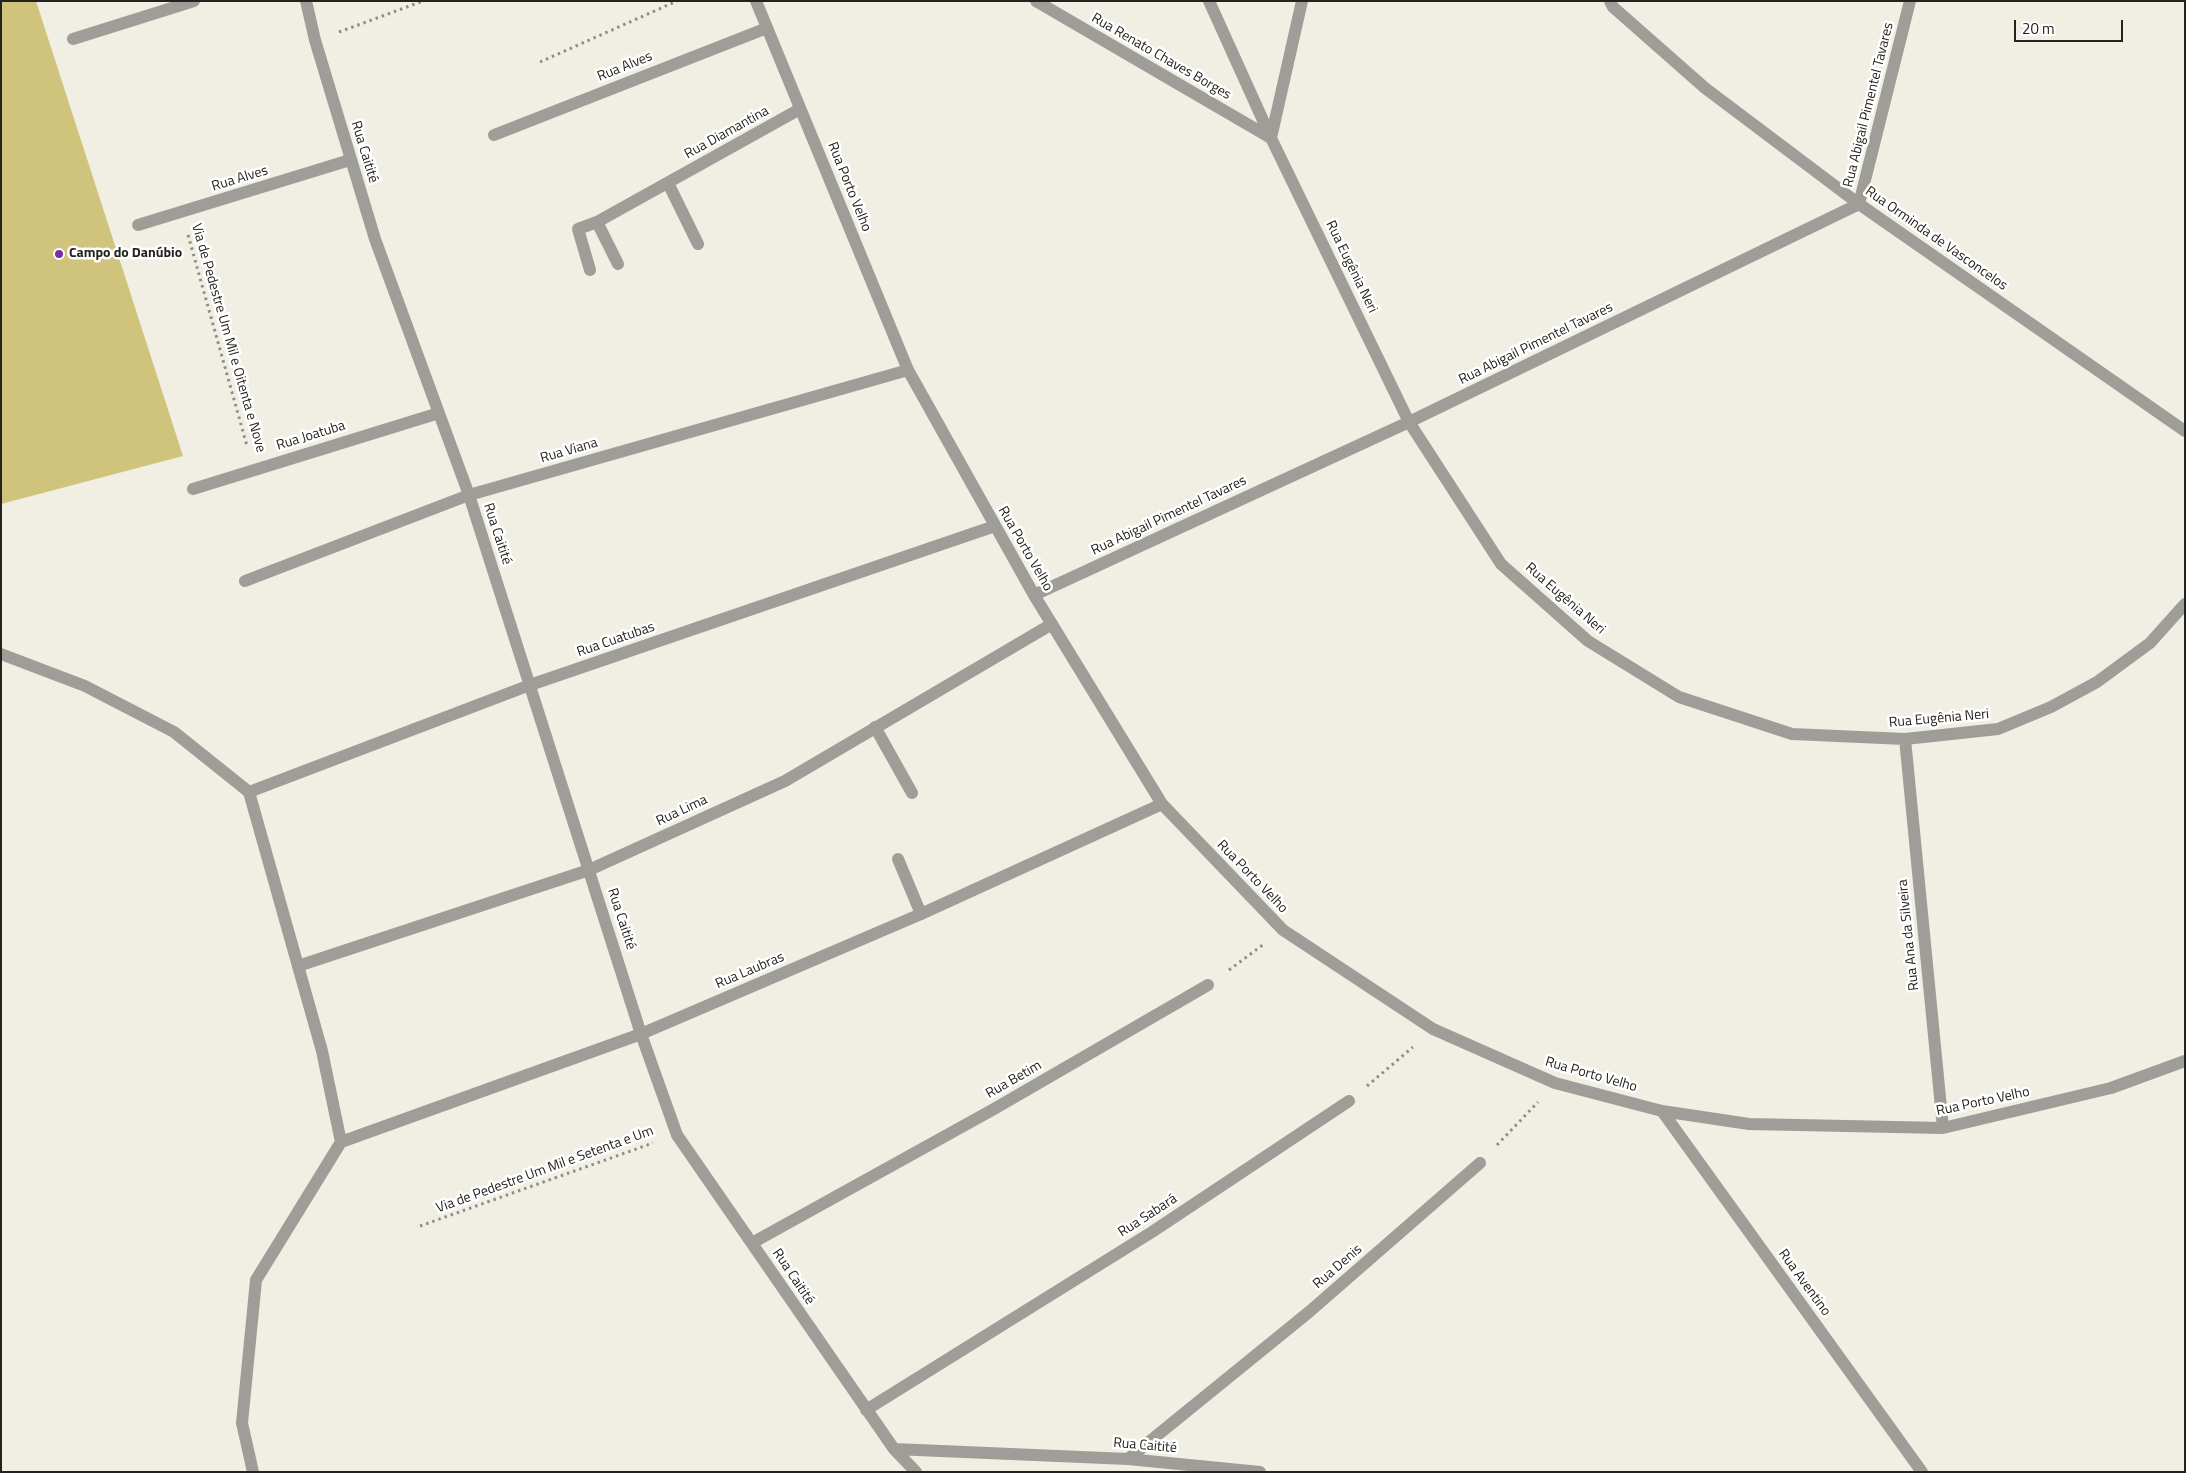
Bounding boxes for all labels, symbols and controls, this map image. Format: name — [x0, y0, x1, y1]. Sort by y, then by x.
street label: Rua Renato Chaves Borges — [1088, 10, 1234, 104]
scale bar — [2016, 10, 2125, 42]
text: 20 m — [2022, 17, 2055, 40]
street label: Rua Abigail Pimentel Tavares — [1840, 21, 1898, 189]
street label: Rua Alves — [595, 48, 655, 86]
street label: Rua Diamantina — [682, 103, 772, 163]
street label: Rua Caitité — [347, 119, 381, 185]
street label: Rua Porto Velho — [823, 140, 875, 234]
street label: Rua Alves — [210, 163, 270, 195]
street label: Rua Orminda de Vasconcelos — [1862, 183, 2010, 295]
street label: Rua Eugênia Neri — [1321, 218, 1381, 316]
street label: Via de Pedestre Um Mil e Oitenta e Nove — [187, 222, 269, 454]
place label: Campo do Danúbio — [69, 246, 182, 262]
marker: Campo do Danúbio — [53, 248, 65, 260]
street label: Rua Abigail Pimentel Tavares — [1456, 299, 1616, 389]
street label: Rua Joatuba — [274, 418, 348, 454]
street label: Rua Viana — [538, 435, 600, 467]
street label: Rua Abigail Pimentel Tavares — [1089, 473, 1249, 559]
street label: Rua Caitité — [479, 501, 515, 567]
street label: Rua Porto Velho — [994, 504, 1056, 594]
street label: Rua Eugênia Neri — [1522, 560, 1608, 638]
street label: Rua Cuatubas — [575, 619, 657, 661]
street label: Rua Eugênia Neri — [1888, 706, 1990, 732]
street label: Rua Lima — [654, 792, 710, 830]
street label: Rua Porto Velho — [1213, 837, 1291, 917]
street label: Rua Ana da Silveira — [1895, 878, 1923, 992]
street label: Rua Caitité — [603, 886, 639, 952]
street label: Rua Laubras — [713, 949, 787, 993]
street label: Rua Porto Velho — [1543, 1054, 1639, 1096]
street label: Rua Betim — [983, 1057, 1045, 1103]
street label: Rua Porto Velho — [1935, 1084, 2031, 1120]
street label: Via de Pedestre Um Mil e Setenta e Um — [434, 1123, 656, 1217]
street label: Rua Sabará — [1115, 1191, 1181, 1241]
street label: Rua Denis — [1310, 1241, 1366, 1293]
street label: Rua Caitité — [768, 1246, 818, 1308]
street label: Rua Aventino — [1774, 1246, 1834, 1320]
street label: Rua Caitité — [1113, 1435, 1177, 1457]

